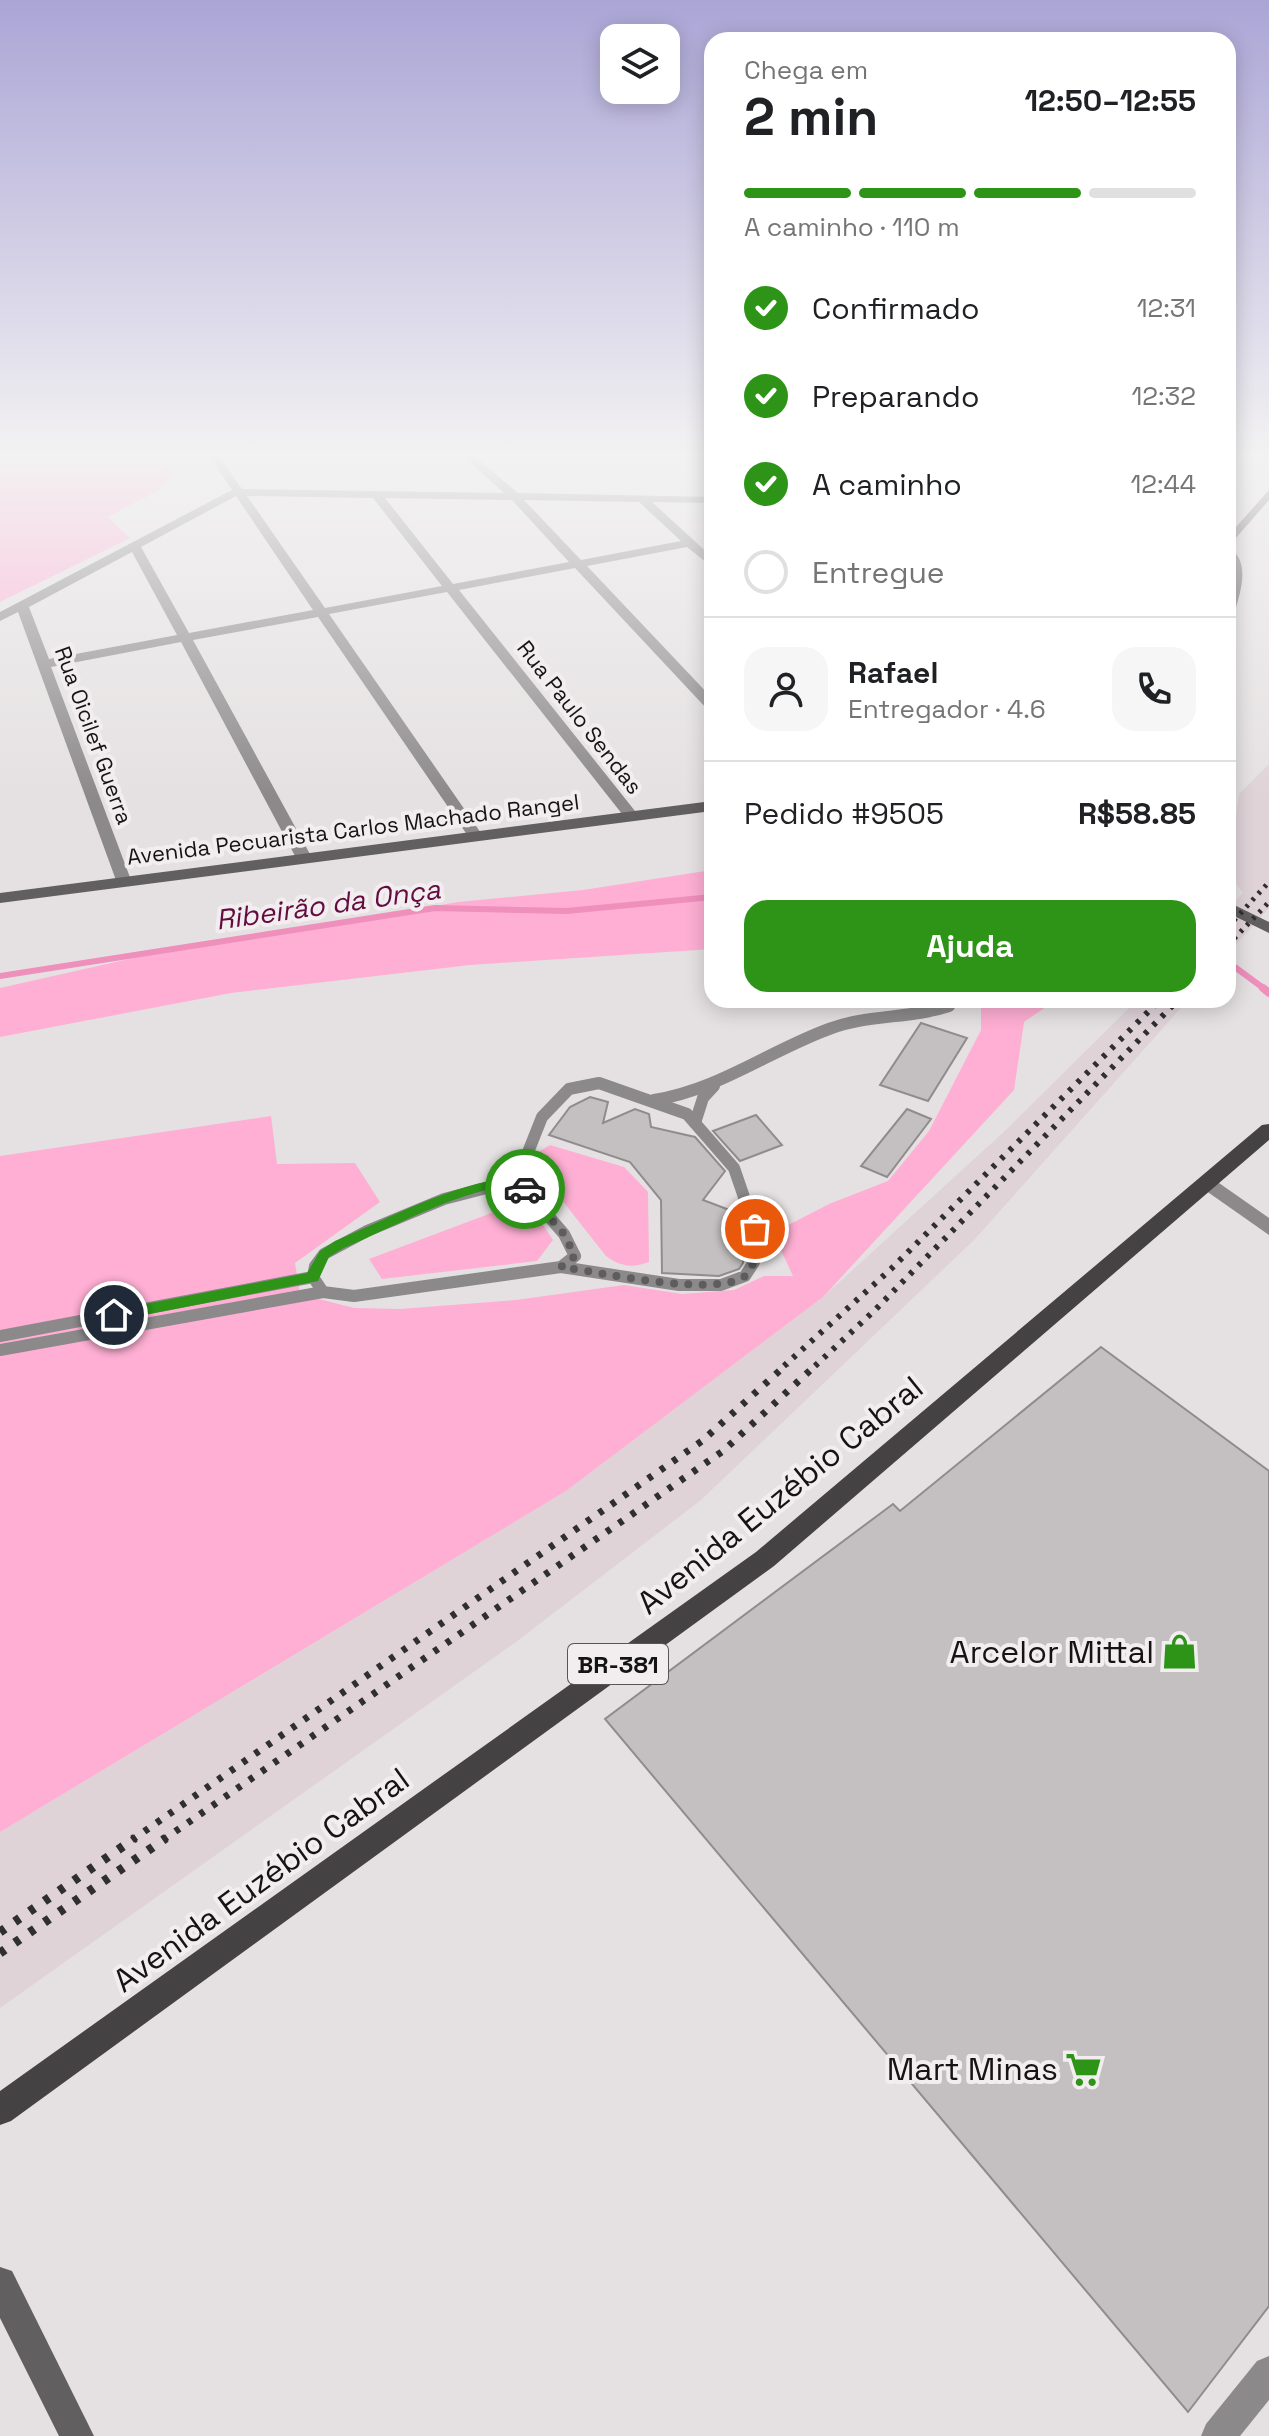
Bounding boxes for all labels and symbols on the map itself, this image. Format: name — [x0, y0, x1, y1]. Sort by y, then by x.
street label: Rua Paulo Sendas — [511, 635, 649, 799]
street label: Rua Oicilef Guerra — [49, 642, 139, 828]
street label: Avenida Pecuarista Carlos Machado Rangel — [125, 787, 581, 871]
water label: Ribeirão da Onça — [213, 870, 443, 938]
courier — [485, 1149, 565, 1229]
pin — [721, 1195, 789, 1263]
pin — [80, 1281, 148, 1349]
street label: Avenida Euzébio Cabral — [629, 1367, 931, 1623]
place label: Arcelor Mittal — [950, 1632, 1154, 1672]
shop icon: Arcelor Mittal — [1161, 1633, 1199, 1671]
road number: BR-381 — [568, 1644, 668, 1684]
street label: Avenida Euzébio Cabral — [105, 1759, 417, 2001]
place label: Mart Minas — [887, 2049, 1058, 2089]
supermarket icon: Mart Minas — [1065, 2050, 1103, 2088]

